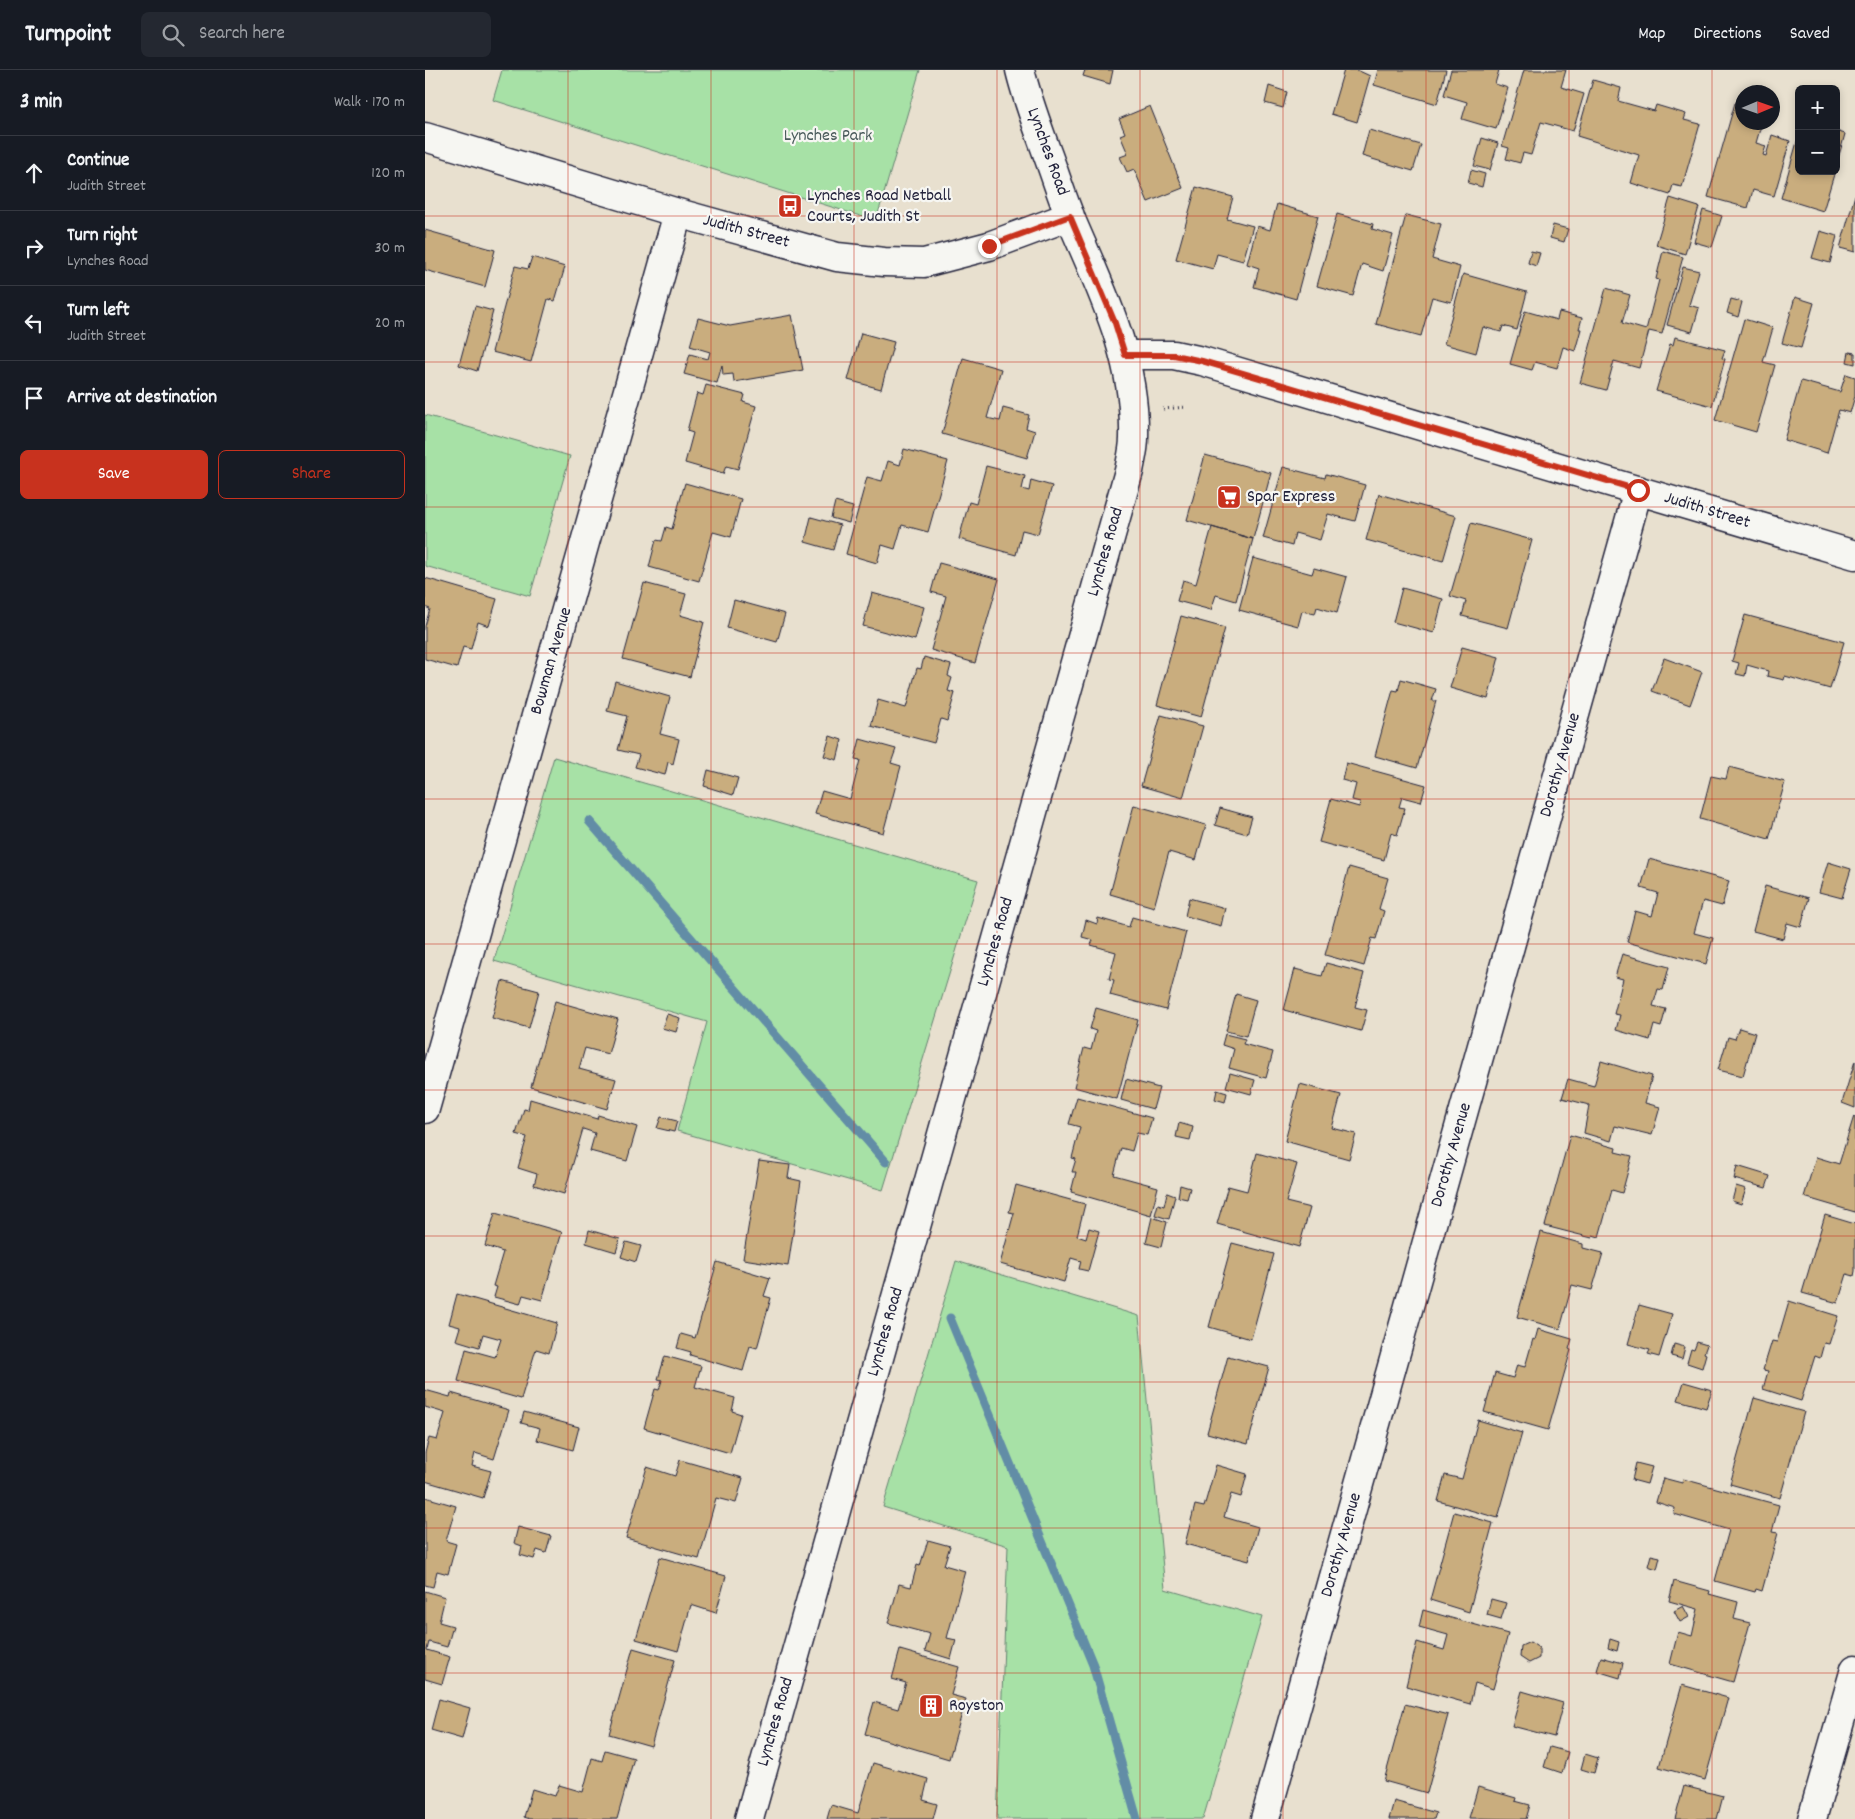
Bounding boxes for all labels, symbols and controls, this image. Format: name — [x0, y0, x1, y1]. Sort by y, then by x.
search box — [141, 12, 491, 57]
text: Turnpoint — [25, 18, 111, 52]
icon: search — [159, 21, 187, 49]
text: Search here — [199, 21, 285, 48]
text: Map — [1638, 22, 1665, 47]
text: Directions — [1693, 22, 1762, 47]
text: Saved — [1790, 22, 1830, 47]
north arrow — [1735, 85, 1780, 130]
map controls — [1795, 85, 1840, 175]
button: + — [1795, 85, 1840, 130]
text: 3 min — [20, 88, 62, 118]
text: Walk · 170 m — [334, 91, 405, 114]
street label: Lynches Road — [1020, 105, 1074, 199]
park label: Lynches Park — [784, 124, 872, 149]
button: − — [1795, 130, 1840, 175]
text: Continue — [67, 148, 129, 175]
icon: ahead — [20, 159, 48, 187]
text: 120 m — [371, 162, 405, 185]
text: Judith Street — [67, 175, 146, 198]
place label: Lynches Road Netball Courts, Judith St — [807, 184, 952, 230]
bus stop icon: Lynches Road Netball Courts, Judith St — [777, 193, 803, 219]
street label: Judith Street — [700, 208, 792, 256]
text: Turn right — [67, 223, 138, 250]
icon: right — [20, 234, 48, 262]
route end — [978, 235, 1001, 258]
text: 30 m — [375, 237, 405, 260]
text: Lynches Road — [67, 250, 149, 273]
text: Turn left — [67, 298, 130, 325]
icon: left — [20, 309, 48, 337]
text: 20 m — [375, 312, 405, 335]
text: Judith Street — [67, 325, 146, 348]
icon: arrive — [20, 384, 48, 412]
text: Arrive at destination — [67, 385, 217, 412]
button: Save — [20, 450, 208, 499]
button: Share — [218, 450, 405, 499]
route start — [1627, 479, 1650, 502]
supermarket icon: Spar Express — [1216, 484, 1242, 510]
place label: Spar Express — [1247, 485, 1335, 510]
street label: Judith Street — [1661, 486, 1753, 536]
street label: Lynches Road — [1081, 504, 1131, 600]
street label: Bowman Avenue — [525, 604, 579, 718]
street label: Dorothy Avenue — [1534, 710, 1588, 820]
street label: Lynches Road — [971, 894, 1021, 990]
street label: Dorothy Avenue — [1425, 1100, 1479, 1210]
street label: Lynches Road — [861, 1284, 911, 1380]
street label: Dorothy Avenue — [1315, 1490, 1369, 1600]
street label: Lynches Road — [751, 1674, 801, 1770]
building icon: Royston — [918, 1693, 944, 1719]
place label: Royston — [949, 1694, 1004, 1719]

